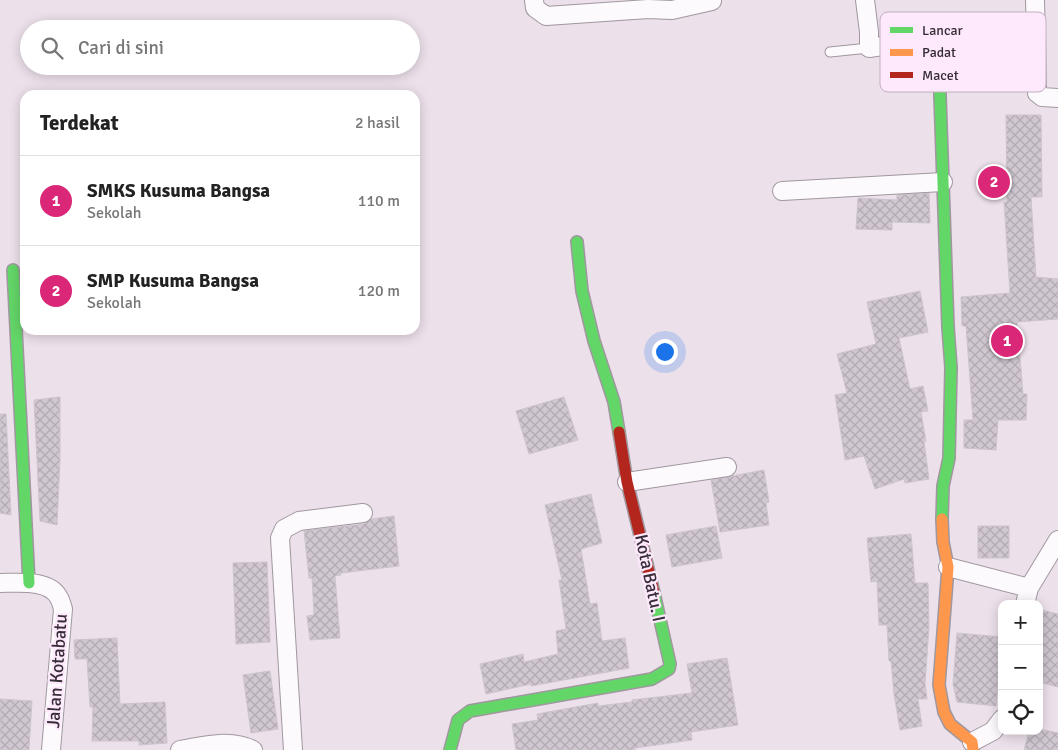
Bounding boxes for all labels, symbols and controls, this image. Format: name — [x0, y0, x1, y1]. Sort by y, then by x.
legend — [880, 12, 1046, 92]
search box — [20, 20, 420, 75]
text: Lancar — [922, 22, 964, 39]
icon: search — [38, 34, 66, 62]
text: Cari di sini — [78, 36, 164, 60]
text: Padat — [922, 44, 956, 61]
text: Macet — [922, 67, 959, 84]
text: Terdekat — [40, 110, 119, 136]
text: 2 hasil — [355, 113, 400, 133]
pin: 2 — [978, 163, 1010, 201]
text: SMKS Kusuma Bangsa — [87, 179, 270, 203]
text: 1 — [52, 191, 60, 211]
text: 110 m — [358, 191, 400, 211]
text: Sekolah — [87, 203, 141, 223]
text: SMP Kusuma Bangsa — [87, 269, 259, 293]
text: 2 — [52, 281, 60, 301]
text: 120 m — [358, 281, 400, 301]
text: Sekolah — [87, 293, 141, 313]
pin: 1 — [991, 322, 1023, 360]
your location — [652, 339, 678, 365]
street label: Kota Batu. I — [630, 532, 670, 624]
map controls — [998, 600, 1043, 735]
button: + — [998, 600, 1043, 645]
street label: Jalan Kotabatu — [42, 613, 72, 729]
button: − — [998, 645, 1043, 690]
button: locate — [998, 690, 1043, 735]

